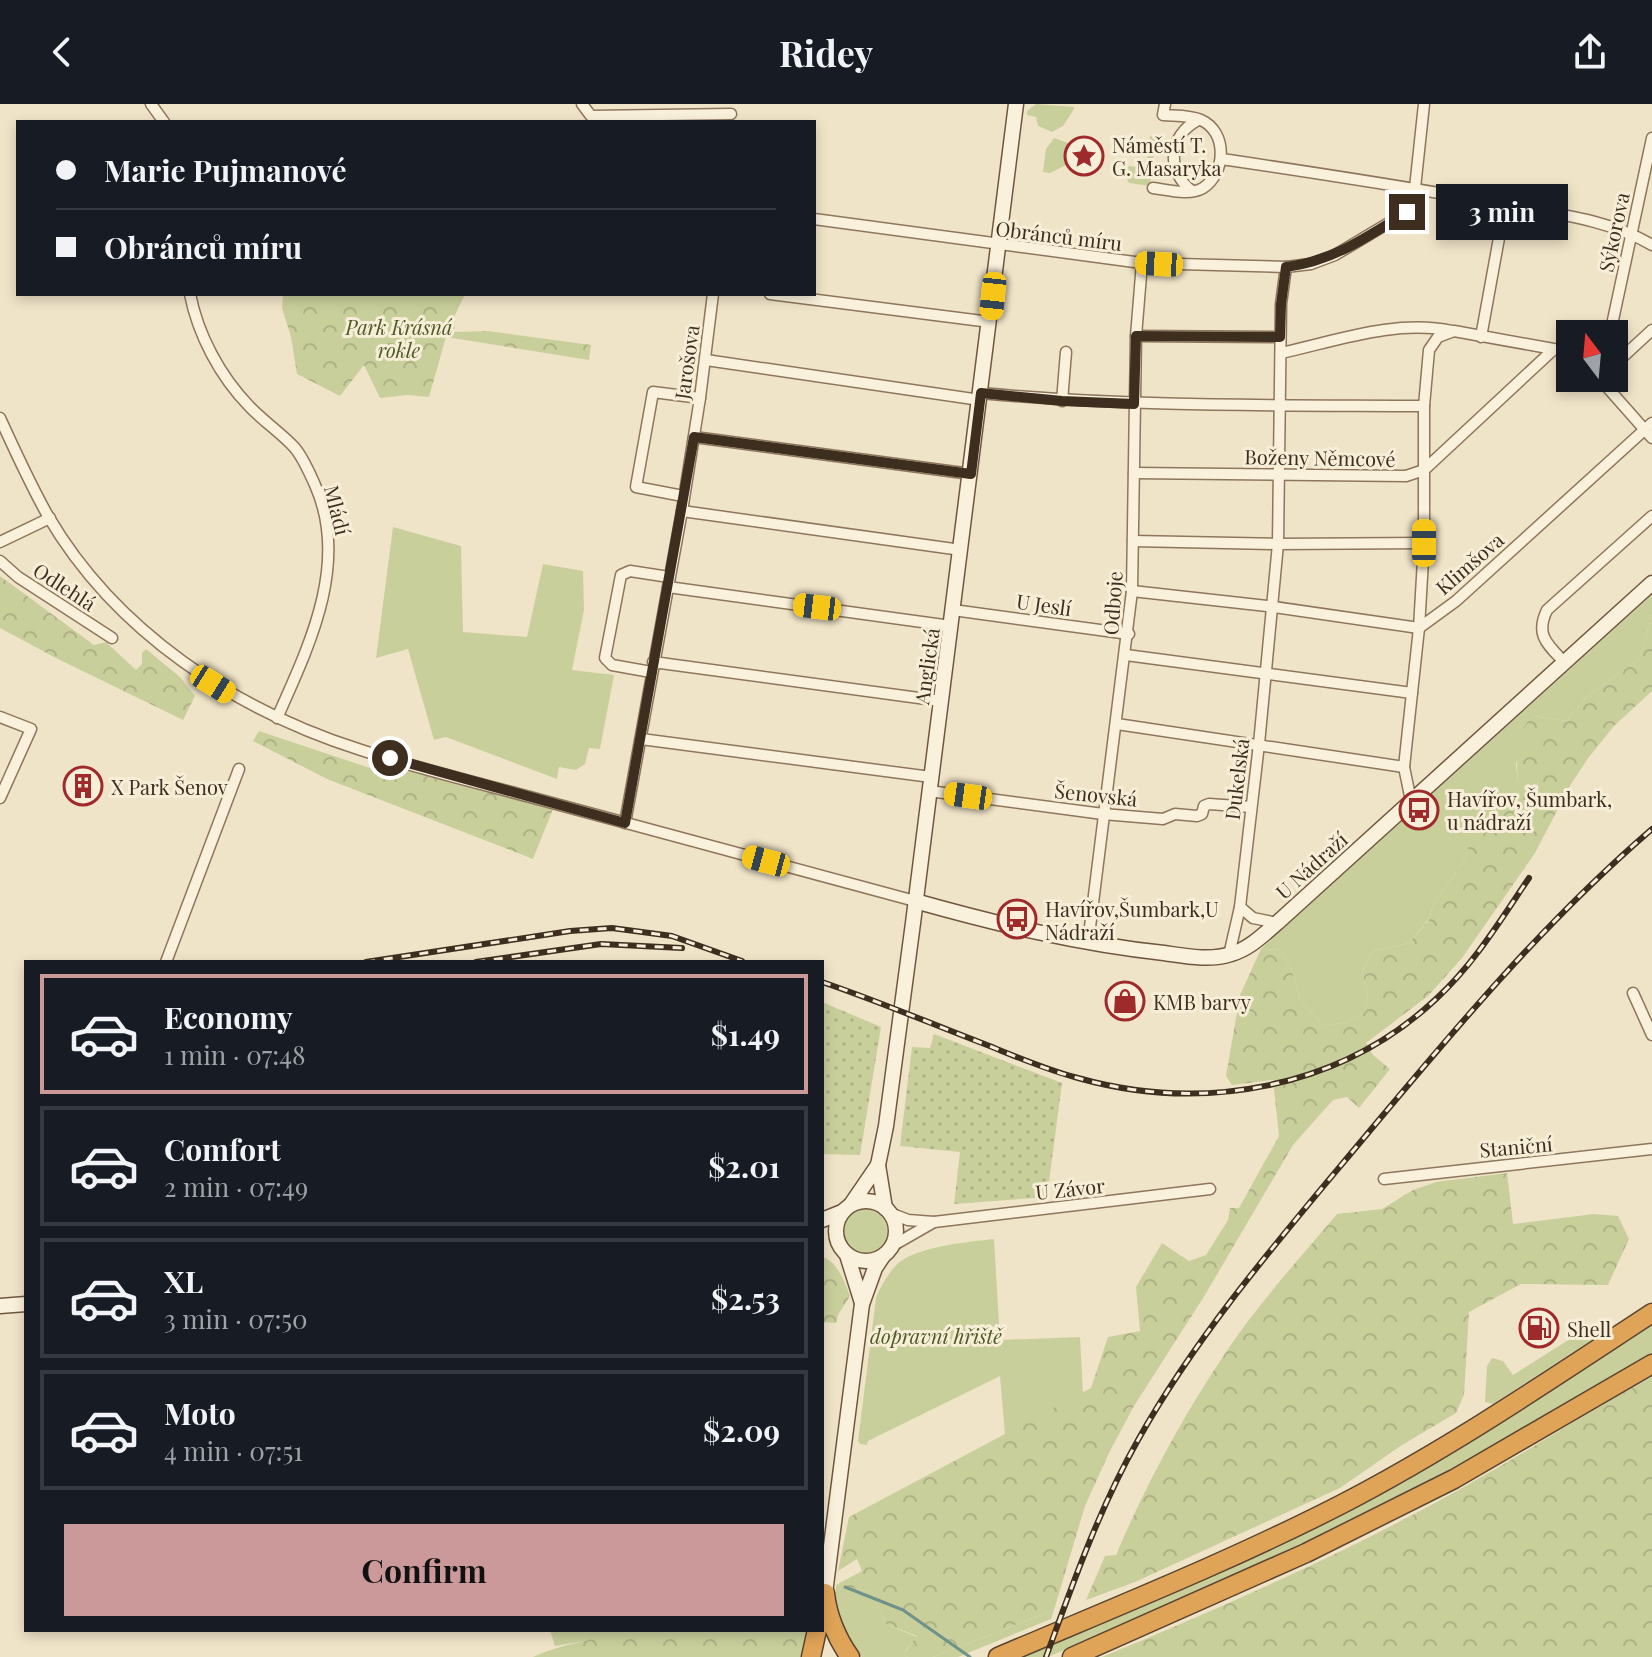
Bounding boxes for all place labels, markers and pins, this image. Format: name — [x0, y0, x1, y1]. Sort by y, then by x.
place label: Náměstí T. G. Masaryka — [1112, 131, 1222, 181]
place icon: Náměstí T. G. Masaryka — [1063, 135, 1105, 177]
building icon: X Park Šenov — [62, 765, 104, 807]
place label: X Park Šenov — [111, 773, 228, 800]
place label: Havířov, Šumbark, u nádraží — [1447, 785, 1612, 835]
bus stop icon: Havířov, Šumbark, u nádraží — [1398, 789, 1440, 831]
place label: Havířov,Šumbark,U Nádraží — [1045, 895, 1219, 945]
bus stop icon: Havířov,Šumbark,U Nádraží — [996, 898, 1038, 940]
shop icon: KMB barvy — [1104, 980, 1146, 1022]
place label: KMB barvy — [1153, 988, 1251, 1015]
fuel station icon: Shell — [1518, 1307, 1560, 1349]
place label: Shell — [1567, 1315, 1611, 1342]

